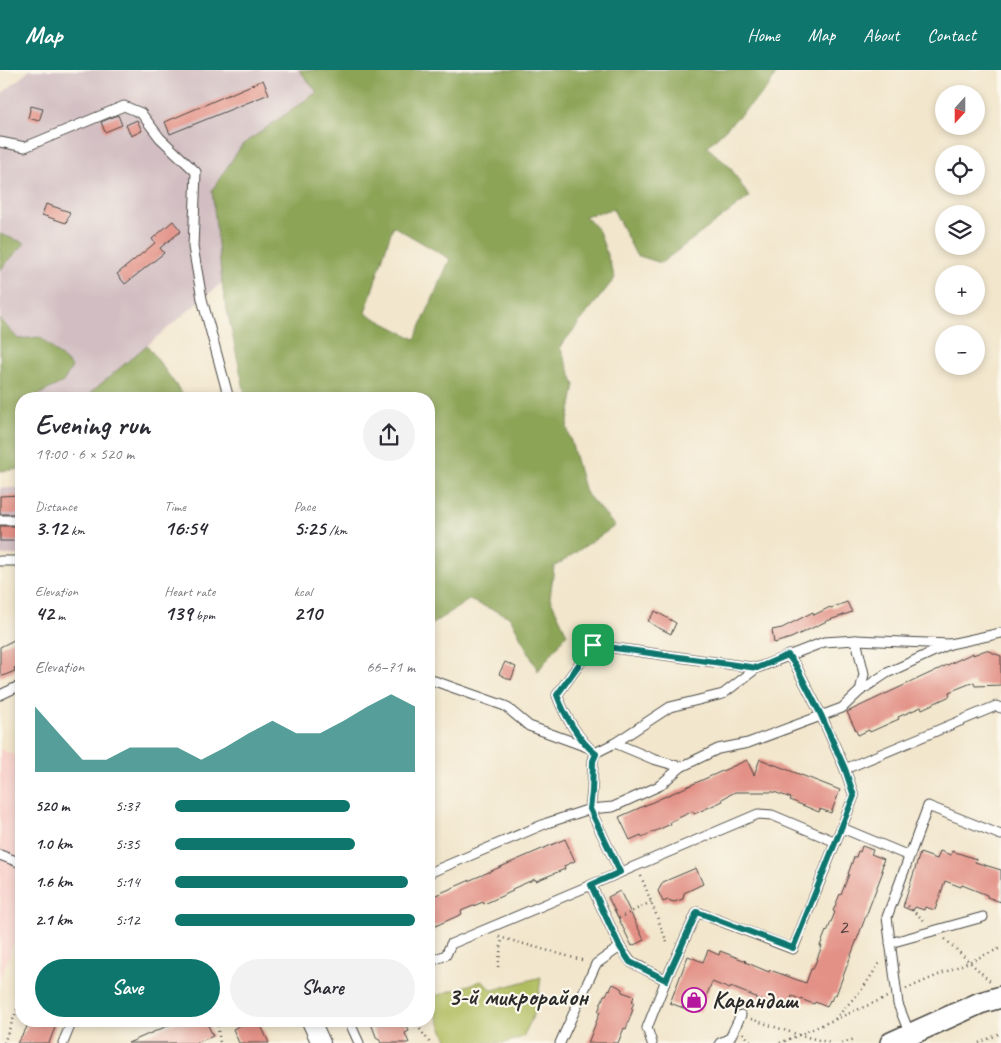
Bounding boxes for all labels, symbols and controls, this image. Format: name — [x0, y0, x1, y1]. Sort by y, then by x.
text: Map — [25, 20, 62, 50]
text: Home — [747, 24, 780, 46]
text: Map — [808, 24, 835, 46]
text: About — [863, 24, 899, 46]
text: Contact — [927, 24, 976, 46]
north arrow — [935, 85, 985, 135]
map controls — [935, 85, 985, 375]
button: locate — [935, 145, 985, 195]
button: layers — [935, 205, 985, 255]
button: + — [935, 265, 985, 315]
button: − — [935, 325, 985, 375]
text: Evening run — [35, 407, 150, 442]
button: share — [363, 409, 415, 461]
text: 19:00 · 6 × 520 m — [35, 444, 134, 464]
text: Distance — [35, 498, 77, 515]
text: Time — [164, 498, 186, 515]
text: Pace — [294, 498, 315, 515]
text: 3.12 — [35, 515, 68, 541]
text: 16:54 — [164, 515, 206, 541]
text: 5:25 — [294, 515, 326, 541]
text: km — [68, 522, 85, 539]
text: /km — [326, 522, 347, 539]
text: Elevation — [35, 583, 78, 600]
text: Heart rate — [164, 583, 215, 600]
text: kcal — [294, 583, 312, 600]
text: 42 — [35, 600, 54, 626]
text: 139 — [164, 600, 192, 626]
text: 210 — [294, 600, 322, 626]
text: m — [54, 607, 65, 624]
text: bpm — [192, 607, 215, 624]
pin — [572, 624, 614, 666]
icon: arrive — [579, 631, 607, 659]
text: Elevation — [35, 657, 84, 677]
text: 66–71 m — [366, 657, 415, 677]
text: 520 m — [35, 796, 69, 816]
text: 5:37 — [115, 796, 140, 816]
text: 1.0 km — [35, 834, 72, 854]
text: 5:35 — [115, 834, 140, 854]
text: 1.6 km — [35, 872, 73, 892]
text: 5:14 — [115, 872, 140, 892]
text: 2.1 km — [35, 910, 72, 930]
text: 5:12 — [115, 910, 140, 930]
house number: 2 — [838, 914, 849, 940]
button: Save — [35, 959, 220, 1017]
button: Share — [230, 959, 415, 1017]
district label: 3-й микрорайон — [448, 981, 590, 1013]
place label: Карандаш — [712, 985, 800, 1015]
shop icon: Карандаш — [681, 987, 707, 1013]

